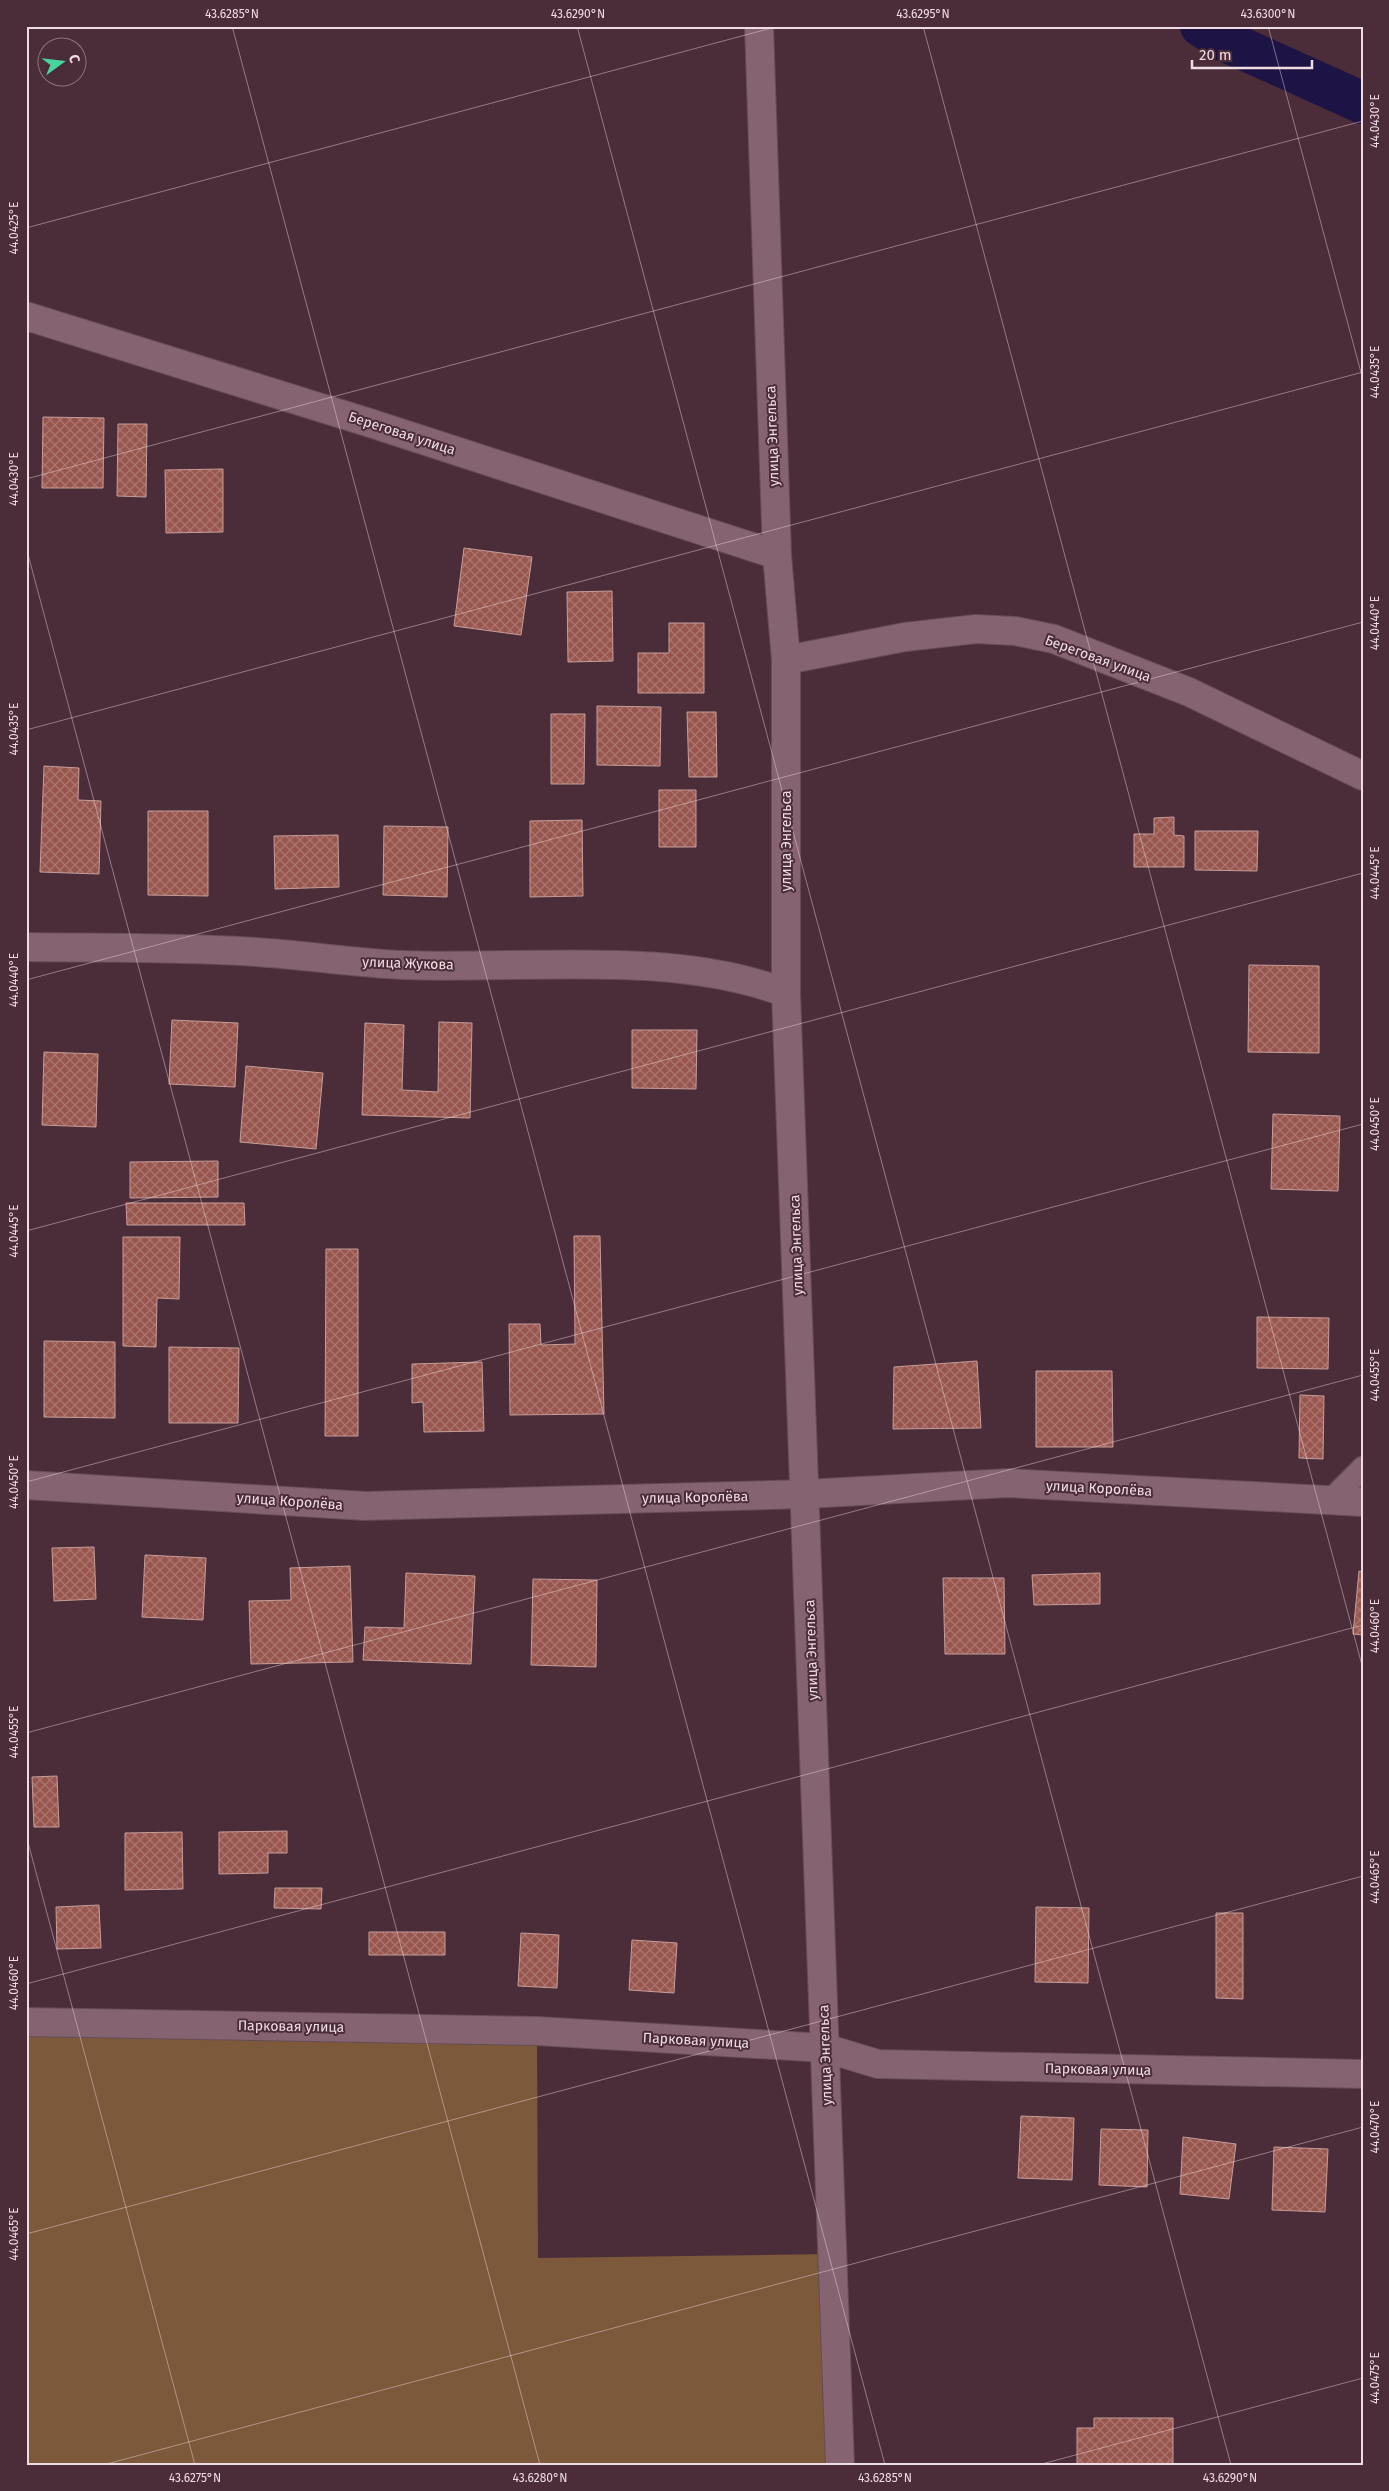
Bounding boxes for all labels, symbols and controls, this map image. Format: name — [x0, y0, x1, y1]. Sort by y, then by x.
text: 43.6285°N — [205, 7, 259, 21]
text: 43.6290°N — [551, 7, 605, 21]
text: 43.6295°N — [896, 7, 950, 21]
text: 43.6300°N — [1240, 7, 1296, 21]
north arrow — [38, 38, 88, 88]
scale bar — [1192, 38, 1312, 70]
text: 20 m — [1199, 46, 1232, 64]
text: С — [65, 53, 83, 65]
text: 44.0430°E — [1368, 94, 1382, 148]
text: 44.0425°E — [7, 202, 21, 254]
text: 44.0435°E — [1368, 346, 1382, 398]
street label: улица Энгельса — [762, 385, 783, 487]
street label: Береговая улица — [346, 408, 457, 459]
text: 44.0430°E — [7, 452, 21, 506]
text: 44.0440°E — [1368, 596, 1382, 650]
street label: Береговая улица — [1043, 631, 1153, 685]
text: 44.0435°E — [7, 703, 21, 755]
street label: улица Энгельса — [778, 790, 795, 892]
text: 44.0445°E — [1368, 846, 1382, 900]
text: 44.0440°E — [7, 953, 21, 1007]
street label: улица Жукова — [362, 953, 454, 974]
text: 44.0450°E — [1368, 1097, 1382, 1151]
street label: улица Энгельса — [786, 1194, 807, 1296]
text: 44.0445°E — [7, 1204, 21, 1258]
text: 44.0455°E — [1368, 1348, 1382, 1402]
text: 44.0450°E — [7, 1455, 21, 1509]
street label: улица Королёва — [1045, 1477, 1153, 1500]
street label: улица Королёва — [642, 1488, 748, 1507]
street label: улица Королёва — [236, 1489, 344, 1514]
street label: улица Энгельса — [801, 1599, 822, 1701]
text: 44.0460°E — [1368, 1599, 1382, 1653]
text: 44.0455°E — [7, 1705, 21, 1759]
text: 44.0465°E — [1368, 1850, 1382, 1904]
text: 44.0460°E — [7, 1956, 21, 2010]
street label: улица Энгельса — [815, 2004, 836, 2106]
street label: Парковая улица — [238, 2017, 344, 2036]
street label: Парковая улица — [642, 2029, 750, 2052]
street label: Парковая улица — [1045, 2060, 1151, 2079]
text: 44.0470°E — [1368, 2101, 1382, 2153]
text: 44.0465°E — [7, 2207, 21, 2261]
text: 44.0475°E — [1368, 2352, 1382, 2404]
text: 43.6275°N — [169, 2471, 221, 2485]
text: 43.6280°N — [513, 2471, 567, 2485]
text: 43.6285°N — [858, 2471, 912, 2485]
text: 43.6290°N — [1203, 2471, 1257, 2485]

